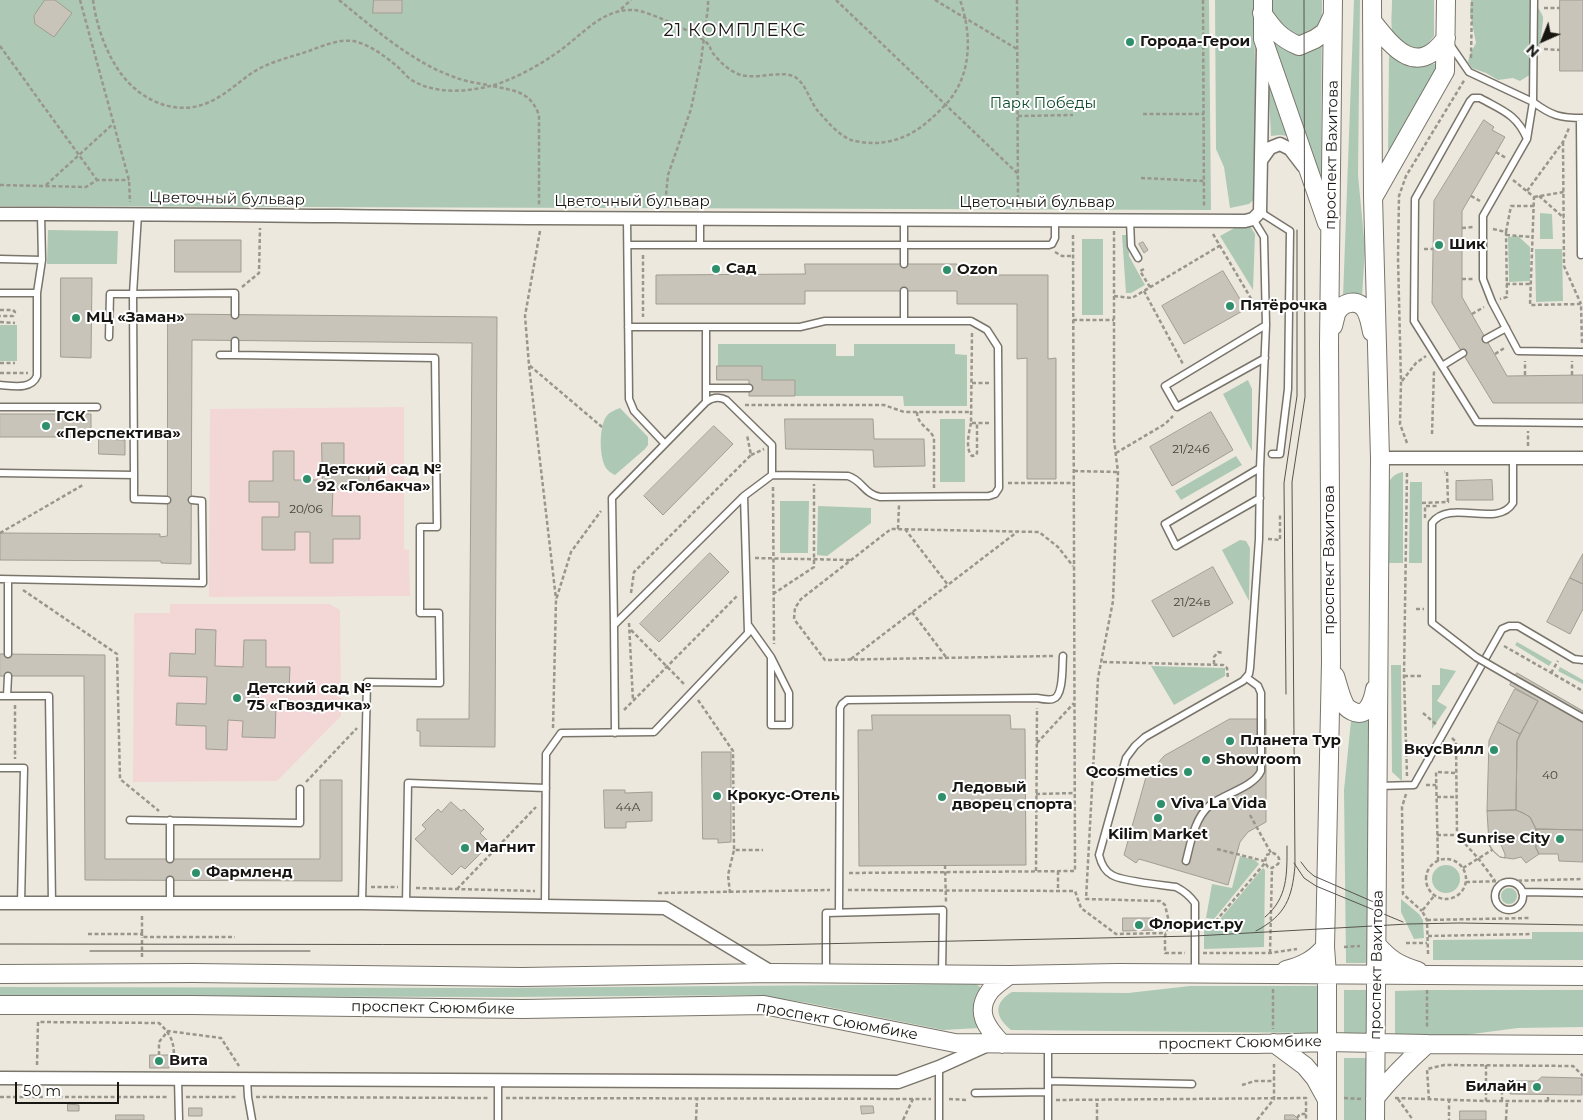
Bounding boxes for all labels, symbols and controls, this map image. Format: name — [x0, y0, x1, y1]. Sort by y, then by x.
north arrow — [1518, 15, 1568, 65]
district label: 21 КОМПЛЕКС — [662, 20, 808, 42]
place label: Города-Герои — [1140, 33, 1250, 51]
marker: Города-Герои — [1124, 36, 1136, 48]
text: N — [1522, 40, 1543, 61]
street label: проспект Вахитова — [1322, 80, 1342, 230]
park label: Парк Победы — [990, 95, 1096, 113]
street label: Цветочный бульвар — [149, 189, 305, 209]
street label: Цветочный бульвар — [554, 193, 710, 211]
street label: Цветочный бульвар — [959, 194, 1115, 212]
place label: Шик — [1449, 236, 1486, 254]
marker: Шик — [1433, 239, 1445, 251]
place label: Сад — [726, 260, 756, 278]
place label: Ozon — [957, 261, 998, 279]
marker: Сад — [710, 263, 722, 275]
marker: Ozon — [941, 264, 953, 276]
place label: Пятёрочка — [1240, 297, 1327, 315]
marker: Пятёрочка — [1224, 300, 1236, 312]
place label: МЦ «Заман» — [86, 309, 185, 327]
marker: МЦ «Заман» — [70, 312, 82, 324]
place label: ГСК «Перспектива» — [56, 408, 181, 443]
marker: ГСК «Перспектива» — [40, 420, 52, 432]
house number: 21/24б — [1172, 442, 1210, 456]
place label: Детский сад № 92 «Голбакча» — [317, 461, 441, 496]
marker: Детский сад № 92 «Голбакча» — [301, 473, 313, 485]
street label: проспект Вахитова — [1321, 485, 1339, 635]
house number: 20/06 — [289, 502, 323, 516]
house number: 21/24в — [1174, 595, 1210, 609]
place label: Детский сад № 75 «Гвоздичка» — [247, 680, 371, 715]
marker: Детский сад № 75 «Гвоздичка» — [231, 692, 243, 704]
place label: Планета Тур — [1240, 732, 1341, 750]
marker: Планета Тур — [1224, 735, 1236, 747]
place label: ВкусВилл — [1404, 741, 1484, 759]
marker: ВкусВилл — [1488, 744, 1500, 756]
place label: Showroom — [1216, 751, 1301, 769]
marker: Showroom — [1200, 754, 1212, 766]
place label: Qcosmetics — [1086, 763, 1178, 781]
marker: Qcosmetics — [1182, 766, 1194, 778]
house number: 40 — [1542, 768, 1558, 782]
place label: Ледовый дворец спорта — [952, 779, 1073, 814]
place label: Крокус-Отель — [727, 787, 840, 805]
marker: Крокус-Отель — [711, 790, 723, 802]
marker: Ледовый дворец спорта — [936, 791, 948, 803]
place label: Viva La Vida — [1171, 795, 1267, 813]
marker: Viva La Vida — [1155, 798, 1167, 810]
house number: 44А — [616, 800, 640, 814]
marker: Kilim Market — [1152, 812, 1164, 824]
place label: Kilim Market — [1108, 826, 1208, 844]
place label: Sunrise City — [1457, 830, 1550, 848]
marker: Sunrise City — [1554, 833, 1566, 845]
place label: Магнит — [475, 839, 535, 857]
marker: Магнит — [459, 842, 471, 854]
place label: Фармленд — [206, 864, 293, 882]
marker: Фармленд — [190, 867, 202, 879]
street label: проспект Вахитова — [1367, 890, 1387, 1040]
place label: Флорист.ру — [1149, 916, 1243, 934]
marker: Флорист.ру — [1133, 919, 1145, 931]
street label: проспект Сююмбике — [351, 998, 515, 1018]
street label: проспект Сююмбике — [755, 998, 919, 1044]
street label: проспект Сююмбике — [1158, 1033, 1322, 1053]
place label: Вита — [169, 1052, 208, 1070]
marker: Вита — [153, 1055, 165, 1067]
scale bar — [18, 1072, 121, 1104]
place label: Билайн — [1465, 1078, 1527, 1096]
text: 50 m — [23, 1081, 61, 1100]
marker: Билайн — [1531, 1081, 1543, 1093]

